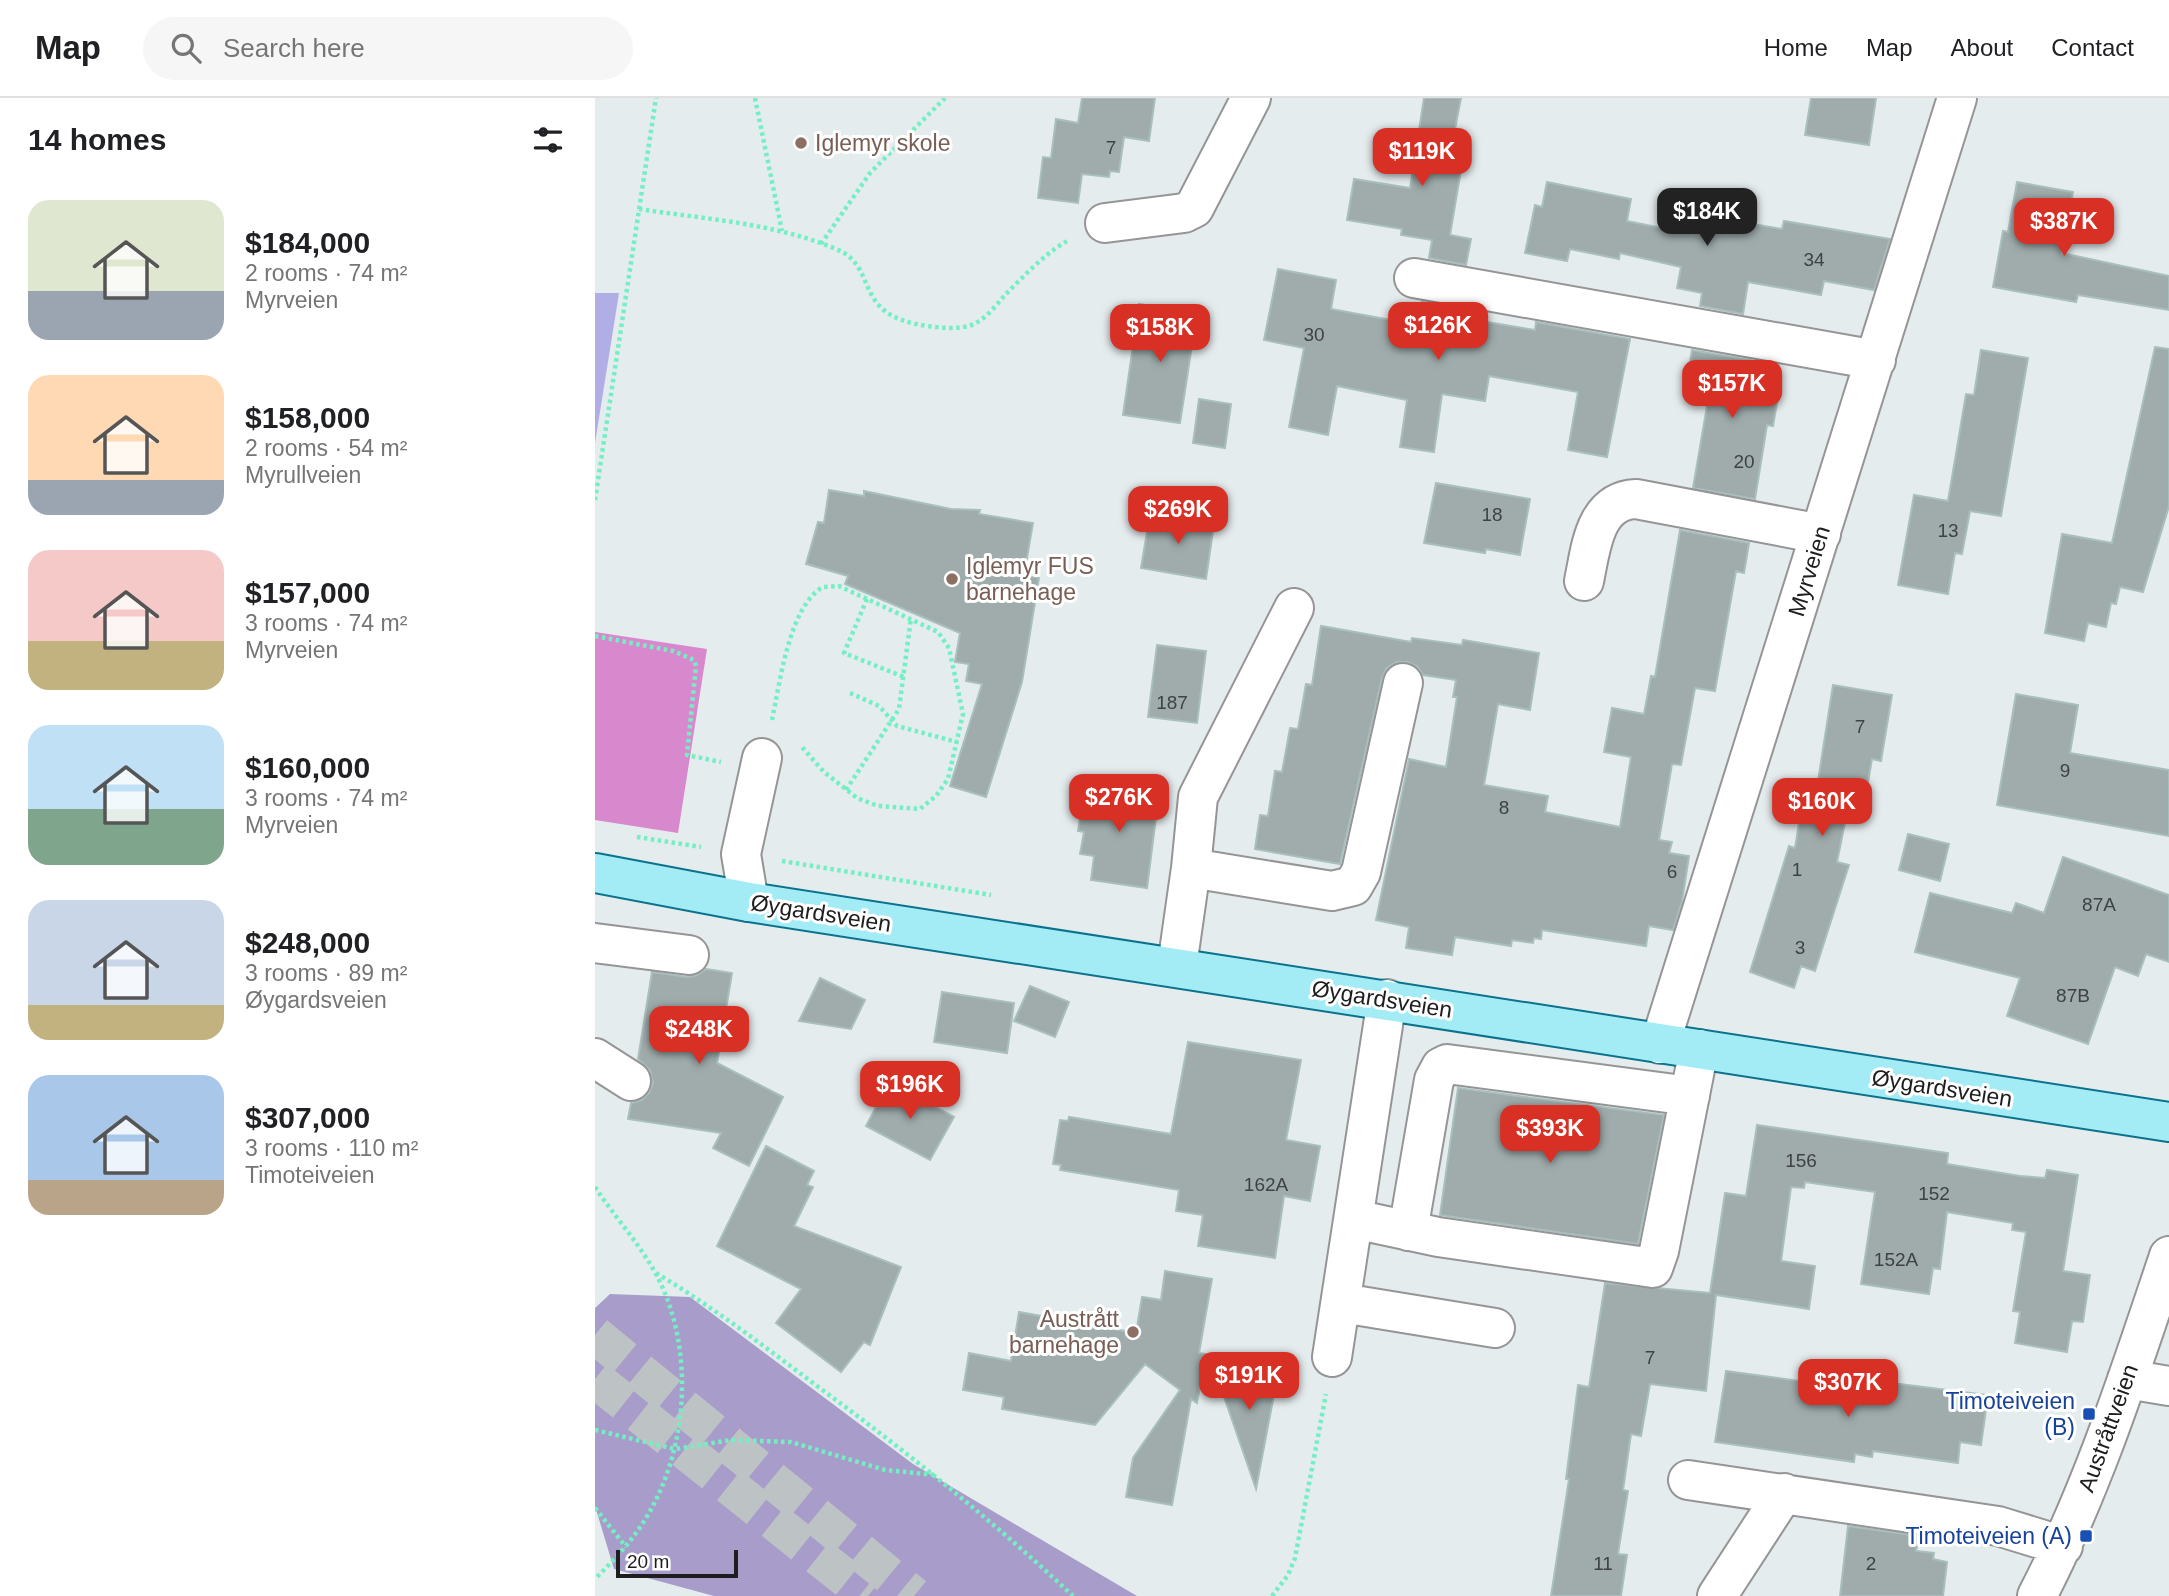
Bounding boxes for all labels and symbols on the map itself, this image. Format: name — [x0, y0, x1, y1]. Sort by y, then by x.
pin: $119K — [1373, 129, 1471, 188]
place label: Iglemyr skole — [815, 130, 950, 156]
marker: Iglemyr skole — [793, 135, 809, 151]
house number: 7 — [1106, 137, 1116, 158]
pin: $184K — [1658, 188, 1756, 248]
pin: $387K — [2015, 198, 2113, 258]
house number: 34 — [1803, 249, 1825, 270]
pin: $126K — [1389, 302, 1487, 362]
pin: $158K — [1111, 304, 1209, 364]
house number: 30 — [1303, 324, 1325, 345]
pin: $157K — [1683, 360, 1781, 420]
house number: 20 — [1733, 451, 1755, 472]
pin: $269K — [1129, 486, 1227, 546]
house number: 18 — [1481, 504, 1503, 525]
house number: 13 — [1937, 520, 1959, 541]
street label: Myrveien — [1783, 523, 1835, 619]
place label: Iglemyr FUS barnehage — [966, 553, 1094, 605]
marker: Iglemyr FUS barnehage — [944, 571, 960, 587]
house number: 187 — [1156, 692, 1188, 713]
house number: 7 — [1855, 716, 1865, 737]
house number: 9 — [2060, 760, 2070, 781]
pin: $276K — [1070, 774, 1168, 834]
pin: $160K — [1773, 778, 1871, 838]
house number: 8 — [1499, 797, 1509, 818]
house number: 1 — [1792, 859, 1802, 880]
house number: 6 — [1667, 861, 1677, 882]
street label: Øygardsveien — [749, 889, 893, 937]
house number: 87A — [2082, 894, 2116, 915]
house number: 3 — [1795, 937, 1805, 958]
street label: Øygardsveien — [1310, 975, 1454, 1023]
house number: 87B — [2056, 985, 2090, 1006]
pin: $248K — [650, 1006, 748, 1066]
pin: $196K — [861, 1062, 959, 1121]
street label: Øygardsveien — [1870, 1064, 2014, 1112]
pin: $393K — [1501, 1105, 1599, 1165]
house number: 156 — [1785, 1150, 1817, 1171]
house number: 162A — [1244, 1174, 1289, 1195]
house number: 152 — [1918, 1183, 1950, 1204]
house number: 152A — [1874, 1249, 1919, 1270]
place label: Austrått barnehage — [1009, 1306, 1120, 1358]
marker: Austrått barnehage — [1125, 1324, 1141, 1340]
house number: 7 — [1645, 1347, 1655, 1368]
pin: $191K — [1200, 1352, 1298, 1412]
pin: $307K — [1799, 1360, 1897, 1419]
street label: Austråttveien — [2073, 1360, 2143, 1496]
place label: Timoteiveien (B) — [1945, 1388, 2075, 1440]
marker: Timoteiveien (B) — [2081, 1406, 2097, 1422]
place label: Timoteiveien (A) — [1905, 1523, 2072, 1549]
marker: Timoteiveien (A) — [2078, 1528, 2094, 1544]
scale bar — [616, 1547, 739, 1579]
house number: 11 — [1593, 1553, 1613, 1574]
house number: 2 — [1866, 1553, 1876, 1574]

